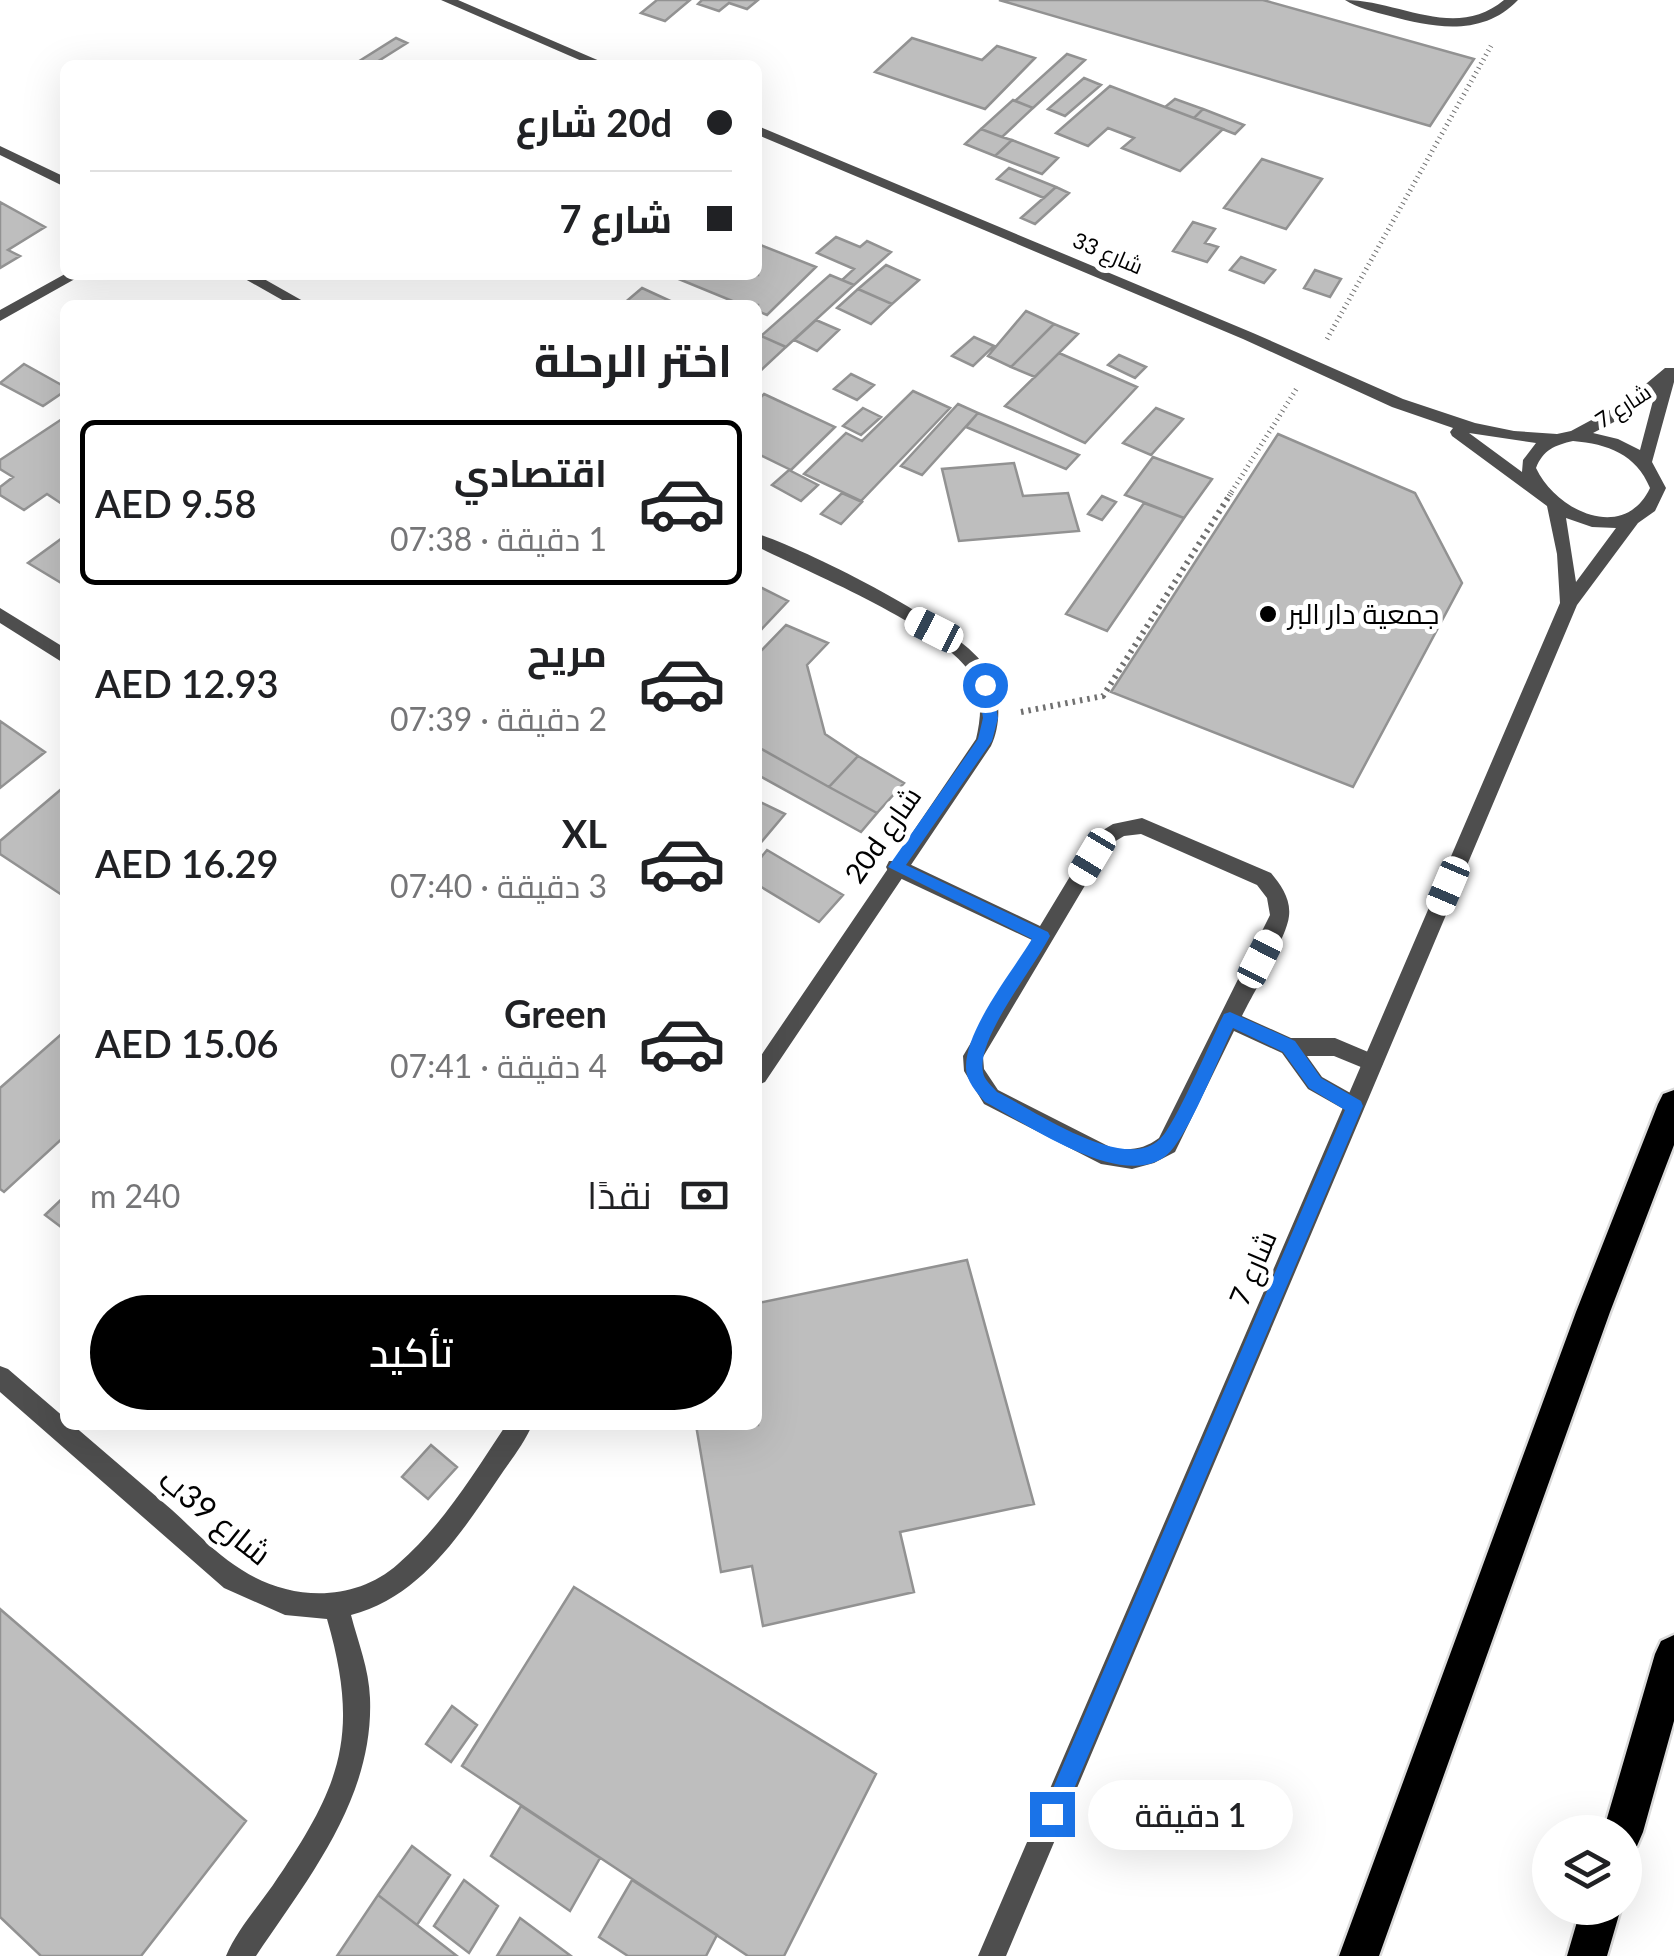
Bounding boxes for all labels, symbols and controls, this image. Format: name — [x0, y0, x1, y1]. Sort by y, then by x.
text: 20d شارع — [516, 99, 672, 145]
text: شارع 7 — [559, 195, 672, 241]
street label: شارع 33 — [1068, 226, 1147, 281]
text: اختر الرحلة — [534, 333, 732, 387]
street label: شارع 7 — [1590, 378, 1657, 435]
text: اقتصادي — [454, 449, 607, 495]
icon: car — [637, 458, 727, 548]
text: AED 9.58 — [95, 480, 256, 526]
text: 1 دقيقة · 07:38 — [390, 519, 607, 558]
place label: جمعية دار البر — [1286, 596, 1439, 630]
car — [900, 603, 968, 657]
marker: جمعية دار البر — [1257, 603, 1279, 625]
text: مريح — [527, 629, 607, 675]
icon: car — [637, 638, 727, 728]
text: AED 12.93 — [95, 660, 278, 706]
route start — [963, 663, 1008, 708]
text: 2 دقيقة · 07:39 — [390, 699, 607, 738]
street label: 20d شارع — [837, 780, 930, 891]
text: XL — [562, 810, 607, 856]
icon: car — [637, 818, 727, 908]
car — [1064, 824, 1120, 890]
text: AED 16.29 — [95, 840, 278, 886]
car — [1422, 853, 1474, 919]
text: 3 دقيقة · 07:40 — [390, 866, 607, 905]
car — [1233, 925, 1287, 993]
text: Green — [504, 990, 607, 1036]
icon: car — [637, 998, 727, 1088]
text: AED 15.06 — [95, 1020, 278, 1066]
text: 4 دقيقة · 07:41 — [390, 1046, 607, 1085]
icon: cash — [677, 1168, 732, 1223]
text: نقدًا — [587, 1171, 652, 1217]
text: 240 m — [90, 1176, 180, 1215]
street label: شارع 7 — [1221, 1225, 1286, 1311]
button: تأكيد — [90, 1295, 732, 1410]
street label: شارع 39ب — [150, 1459, 280, 1576]
callout: 1 دقيقة — [1087, 1779, 1292, 1849]
route end — [1030, 1792, 1075, 1837]
text: 1 دقيقة — [1135, 1795, 1246, 1834]
map controls — [1532, 1815, 1642, 1925]
button: layers — [1532, 1815, 1642, 1925]

